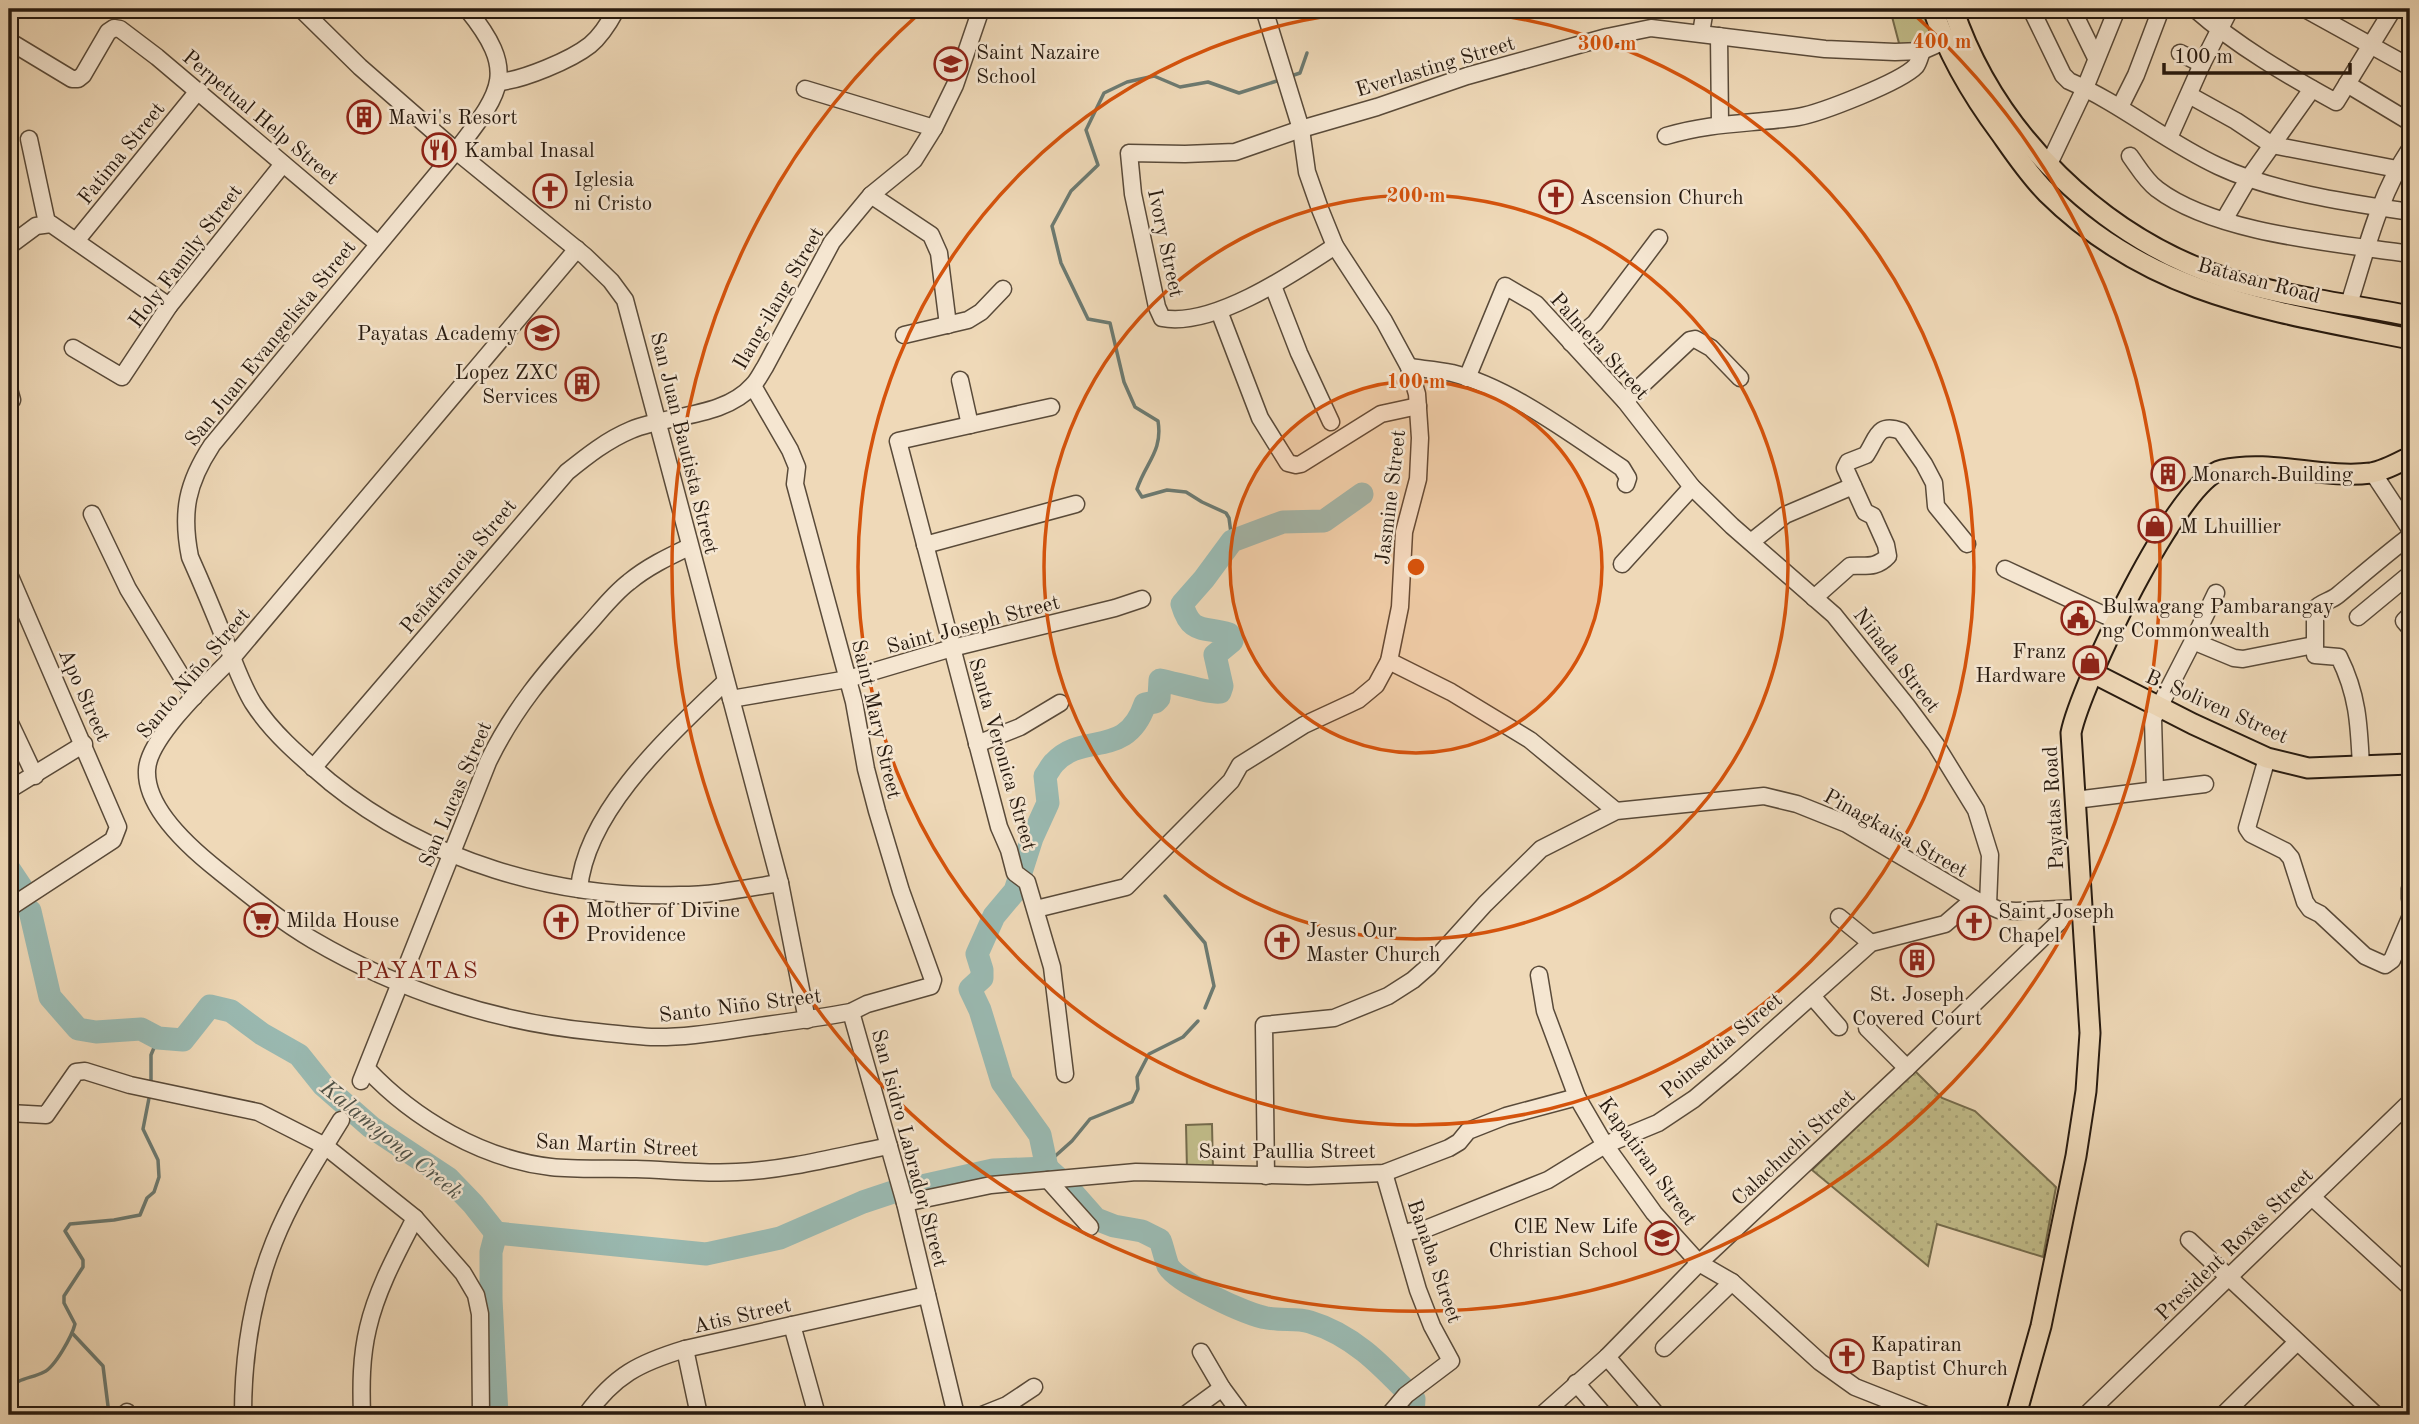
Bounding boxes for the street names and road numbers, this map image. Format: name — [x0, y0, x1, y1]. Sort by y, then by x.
street label: Everlasting Street — [1353, 33, 1518, 102]
street label: Perpetual Help Street — [178, 47, 342, 189]
street label: Fatima Street — [75, 99, 170, 209]
street label: Holy Family Street — [126, 181, 247, 333]
street label: Ivory Street — [1143, 187, 1186, 299]
street label: Ilang-ilang Street — [730, 224, 829, 374]
street label: San Juan Evangelista Street — [182, 237, 361, 451]
street label: Batasan Road — [2195, 255, 2322, 308]
street label: Palmera Street — [1545, 289, 1652, 405]
street label: San Juan Bautista Street — [646, 330, 721, 557]
street label: Jasmine Street — [1373, 429, 1410, 566]
street label: Peñafrancia Street — [397, 496, 521, 638]
street label: Saint Joseph Street — [885, 592, 1062, 659]
street label: Santo Niño Street — [134, 605, 255, 743]
street label: Niñada Street — [1849, 605, 1943, 717]
street label: Saint Mary Street — [847, 638, 904, 801]
street label: Apo Street — [54, 646, 113, 745]
street label: Santa Veronica Street — [964, 656, 1039, 853]
street label: B. Soliven Street — [2142, 667, 2291, 748]
street label: San Lucas Street — [416, 719, 497, 871]
street label: Payatas Road — [2041, 746, 2068, 870]
street label: Pinagkaisa Street — [1820, 786, 1971, 883]
street label: Santo Niño Street — [658, 986, 823, 1027]
street label: Poinsettia Street — [1657, 989, 1787, 1103]
street label: San Isidro Labrador Street — [867, 1027, 950, 1270]
street label: Calachuchi Street — [1728, 1086, 1860, 1210]
street label: Kapatiran Street — [1594, 1094, 1700, 1230]
street label: San Martin Street — [535, 1132, 699, 1161]
street label: Saint Paullia Street — [1198, 1142, 1376, 1163]
street label: President Roxas Street — [2152, 1165, 2318, 1325]
street label: Banaba Street — [1403, 1197, 1465, 1326]
street label: Atis Street — [691, 1295, 793, 1338]

